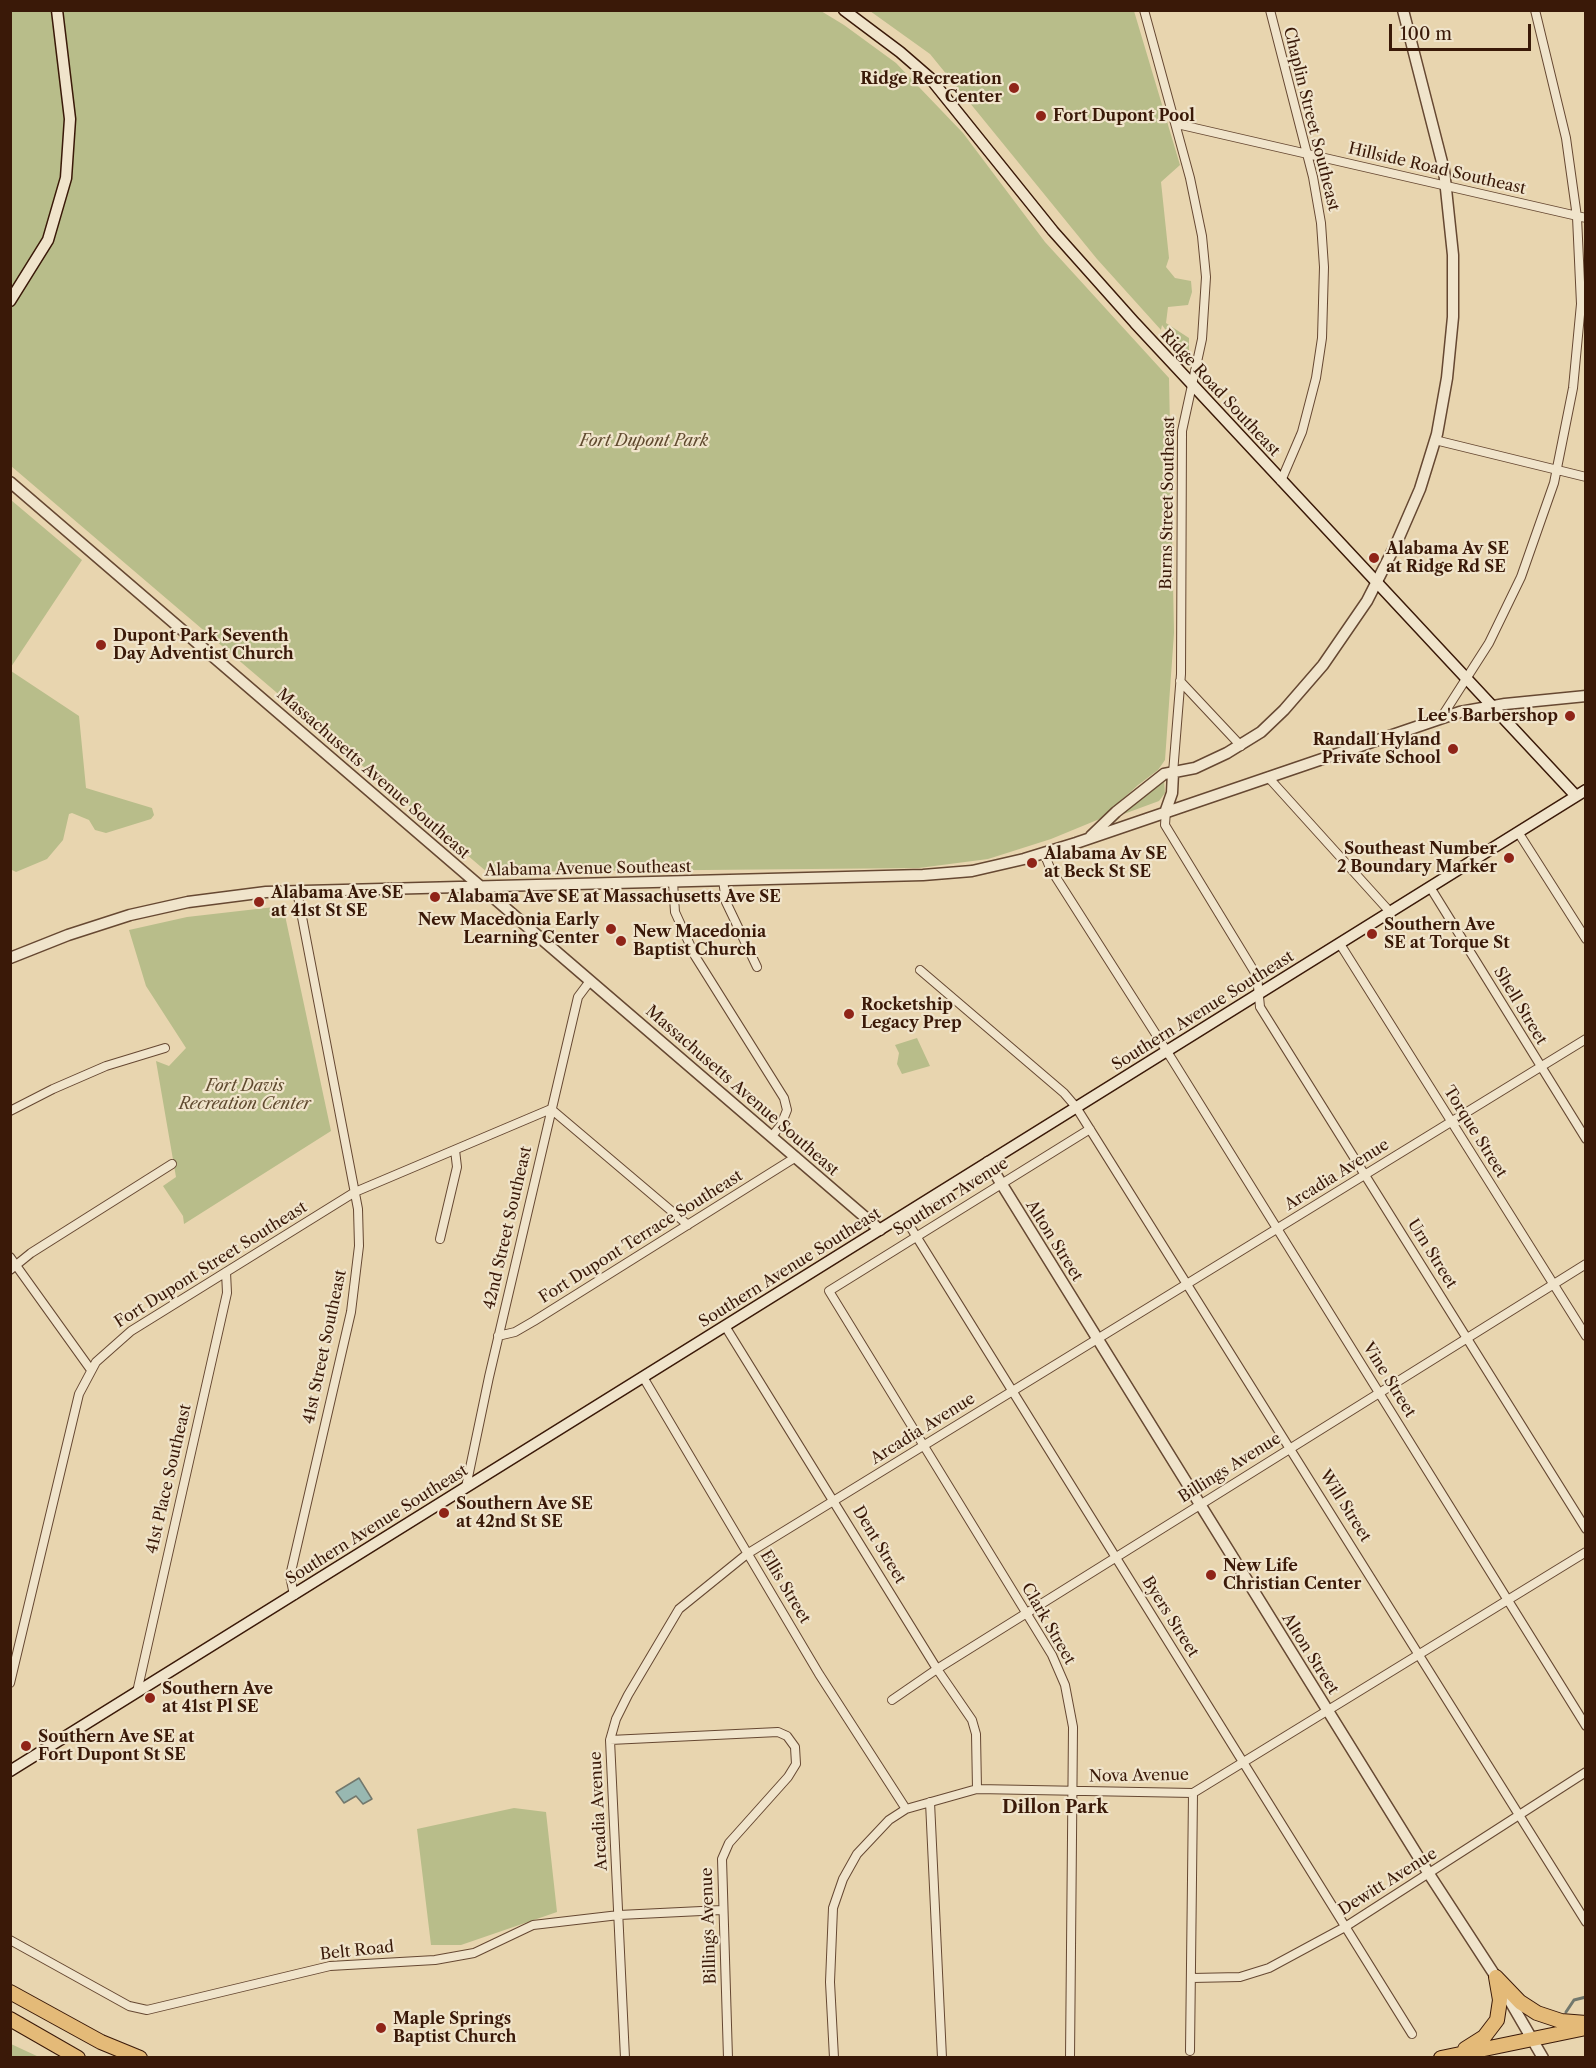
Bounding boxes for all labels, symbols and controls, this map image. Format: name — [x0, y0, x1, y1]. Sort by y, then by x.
scale bar — [1392, 12, 1534, 50]
text: 100 m — [1400, 23, 1452, 45]
street label: Chaplin Street Southeast — [1279, 25, 1343, 213]
place label: Ridge Recreation Center — [860, 69, 1002, 107]
marker: Ridge Recreation Center — [1007, 81, 1021, 95]
place label: Fort Dupont Pool — [1053, 106, 1195, 126]
marker: Fort Dupont Pool — [1034, 109, 1048, 123]
street label: Hillside Road Southeast — [1346, 139, 1528, 199]
street label: Ridge Road Southeast — [1156, 326, 1284, 460]
street label: Burns Street Southeast — [1157, 416, 1179, 590]
park label: Fort Dupont Park — [580, 431, 708, 451]
place label: Alabama Av SE at Ridge Rd SE — [1386, 539, 1509, 577]
marker: Alabama Av SE at Ridge Rd SE — [1367, 551, 1381, 565]
place label: Dupont Park Seventh Day Adventist Church — [113, 626, 294, 664]
marker: Dupont Park Seventh Day Adventist Church — [94, 638, 108, 652]
street label: Massachusetts Avenue Southeast — [273, 685, 473, 863]
place label: Lee's Barbershop — [1417, 706, 1558, 726]
marker: Lee's Barbershop — [1563, 709, 1577, 723]
place label: Randall Hyland Private School — [1313, 730, 1441, 768]
marker: Randall Hyland Private School — [1446, 742, 1460, 756]
place label: Southeast Number 2 Boundary Marker — [1337, 839, 1497, 877]
place label: Alabama Av SE at Beck St SE — [1044, 844, 1167, 882]
marker: Southeast Number 2 Boundary Marker — [1502, 851, 1516, 865]
marker: Alabama Av SE at Beck St SE — [1025, 856, 1039, 870]
street label: Alabama Avenue Southeast — [484, 858, 692, 880]
place label: Alabama Ave SE at 41st St SE — [271, 883, 403, 921]
place label: Alabama Ave SE at Massachusetts Ave SE — [447, 887, 781, 907]
marker: Alabama Ave SE at Massachusetts Ave SE — [428, 890, 442, 904]
marker: Alabama Ave SE at 41st St SE — [252, 895, 266, 909]
place label: New Macedonia Early Learning Center — [418, 910, 599, 948]
place label: Southern Ave SE at Torque St — [1384, 915, 1510, 953]
marker: New Macedonia Early Learning Center — [604, 922, 618, 936]
place label: New Macedonia Baptist Church — [633, 922, 766, 960]
marker: Southern Ave SE at Torque St — [1365, 927, 1379, 941]
marker: New Macedonia Baptist Church — [614, 934, 628, 948]
street label: Southern Avenue Southeast — [1108, 947, 1298, 1075]
street label: Shell Street — [1489, 963, 1551, 1049]
place label: Rocketship Legacy Prep — [861, 995, 962, 1033]
street label: Massachusetts Avenue Southeast — [642, 1002, 842, 1180]
marker: Rocketship Legacy Prep — [842, 1007, 856, 1021]
park label: Fort Davis Recreation Center — [179, 1076, 311, 1114]
street label: Torque Street — [1439, 1082, 1511, 1182]
street label: Arcadia Avenue — [1281, 1135, 1393, 1215]
street label: 42nd Street Southeast — [480, 1145, 536, 1311]
street label: Southern Avenue — [890, 1154, 1012, 1240]
street label: Fort Dupont Terrace Southeast — [536, 1166, 746, 1308]
street label: Alton Street — [1022, 1197, 1086, 1285]
street label: Fort Dupont Street Southeast — [111, 1198, 311, 1332]
street label: Southern Avenue Southeast — [695, 1204, 885, 1332]
street label: Urn Street — [1403, 1216, 1461, 1292]
street label: 41st Street Southeast — [299, 1268, 351, 1426]
street label: Vine Street — [1358, 1339, 1420, 1421]
street label: Arcadia Avenue — [867, 1389, 979, 1469]
street label: 41st Place Southeast — [142, 1402, 196, 1556]
street label: Billings Avenue — [1175, 1429, 1285, 1507]
street label: Southern Avenue Southeast — [282, 1461, 472, 1589]
street label: Will Street — [1315, 1466, 1375, 1546]
place label: Southern Ave SE at 42nd St SE — [456, 1494, 593, 1532]
street label: Dent Street — [848, 1503, 910, 1587]
marker: Southern Ave SE at 42nd St SE — [437, 1506, 451, 1520]
street label: Ellis Street — [756, 1547, 814, 1627]
place label: New Life Christian Center — [1223, 1556, 1361, 1594]
marker: New Life Christian Center — [1204, 1568, 1218, 1582]
street label: Byers Street — [1138, 1573, 1202, 1661]
street label: Clark Street — [1017, 1580, 1079, 1668]
street label: Alton Street — [1278, 1610, 1342, 1698]
place label: Southern Ave at 41st Pl SE — [162, 1679, 273, 1717]
marker: Southern Ave at 41st Pl SE — [143, 1691, 157, 1705]
place label: Southern Ave SE at Fort Dupont St SE — [38, 1727, 195, 1765]
marker: Southern Ave SE at Fort Dupont St SE — [19, 1739, 33, 1753]
street label: Arcadia Avenue — [586, 1751, 612, 1871]
street label: Nova Avenue — [1089, 1766, 1189, 1786]
district label: Dillon Park — [1002, 1797, 1108, 1819]
street label: Dewitt Avenue — [1335, 1844, 1441, 1920]
street label: Billings Avenue — [697, 1867, 721, 1985]
street label: Belt Road — [319, 1938, 395, 1964]
place label: Maple Springs Baptist Church — [393, 2009, 517, 2047]
marker: Maple Springs Baptist Church — [374, 2021, 388, 2035]

